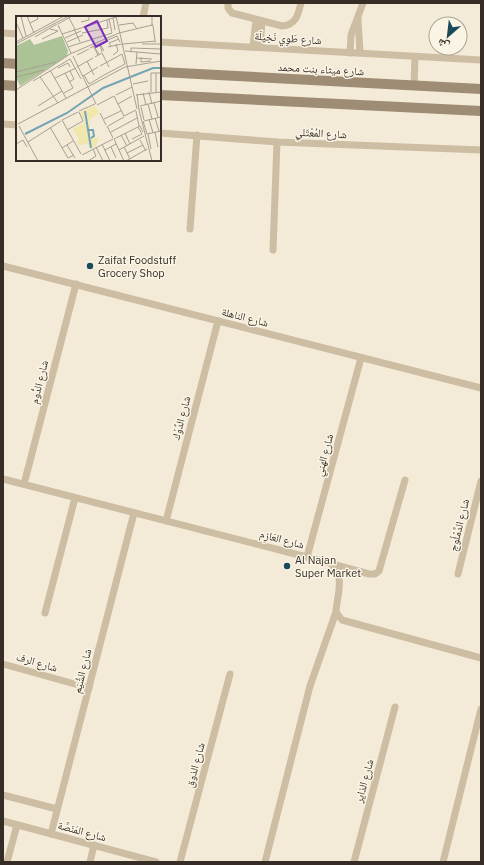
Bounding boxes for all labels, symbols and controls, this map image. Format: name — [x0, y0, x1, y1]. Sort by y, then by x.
inset map — [16, 16, 161, 161]
north arrow — [428, 16, 468, 56]
street label: شارع طَوِي نَخِيلَة — [254, 29, 322, 49]
text: ش — [435, 35, 452, 54]
street label: شارع ميثاء بنت محمد — [277, 60, 365, 78]
street label: شارع المُعْتَلي — [295, 125, 347, 143]
place label: Zaifat Foodstuff Grocery Shop — [98, 253, 176, 280]
marker: Zaifat Foodstuff Grocery Shop — [85, 261, 95, 271]
street label: شارع الناهلة — [220, 304, 270, 330]
street label: شارع الدُّوم — [27, 359, 51, 405]
street label: شارع الدَّوْك — [168, 394, 194, 442]
street label: شارع الهني — [312, 432, 338, 478]
street label: شارع الدَّمْلُوج — [446, 497, 472, 553]
street label: شارع العَازِم — [258, 526, 306, 553]
place label: Al Najan Super Market — [295, 553, 361, 580]
marker: Al Najan Super Market — [282, 561, 292, 571]
street label: شارع الشِّيَم — [70, 647, 95, 695]
street label: شارع الرف — [15, 649, 59, 675]
street label: شارع الذوق — [182, 741, 208, 789]
street label: شارع الذاير — [351, 758, 377, 805]
street label: شارع المَنَصَّة — [56, 818, 108, 844]

